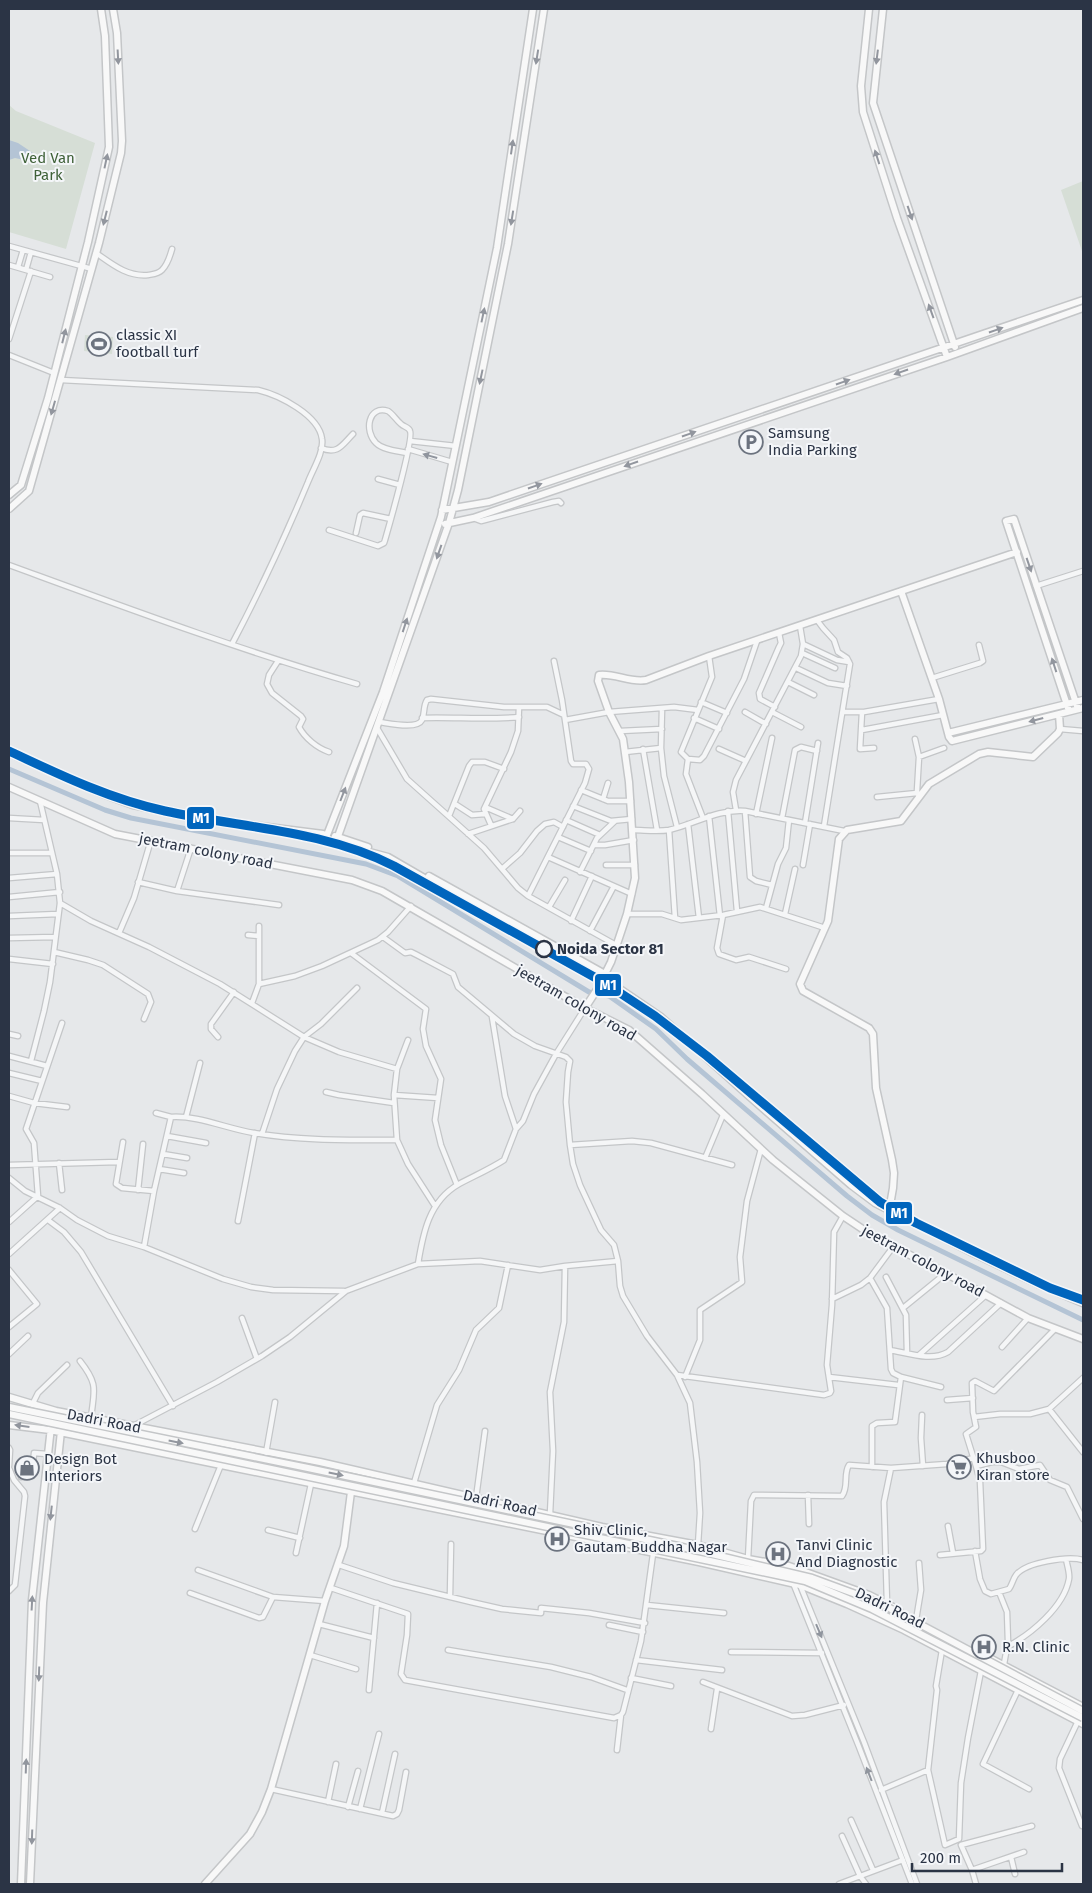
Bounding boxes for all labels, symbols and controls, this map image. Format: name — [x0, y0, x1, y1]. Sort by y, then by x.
one-way arrow — [115, 49, 123, 65]
one-way arrow — [532, 49, 540, 65]
one-way arrow — [873, 49, 881, 65]
one-way arrow — [509, 139, 517, 155]
park label: Ved Van Park — [21, 149, 75, 184]
one-way arrow — [873, 150, 881, 165]
one-way arrow — [102, 153, 110, 168]
one-way arrow — [907, 206, 914, 221]
one-way arrow — [101, 210, 109, 225]
one-way arrow — [508, 210, 516, 226]
one-way arrow — [927, 303, 934, 318]
one-way arrow — [479, 308, 487, 323]
place label: classic XI football turf — [116, 326, 199, 361]
one-way arrow — [989, 326, 1004, 333]
one-way arrow — [60, 328, 68, 343]
sports icon: classic XI football turf — [86, 331, 112, 357]
one-way arrow — [477, 369, 485, 385]
one-way arrow — [894, 369, 909, 376]
one-way arrow — [835, 378, 850, 385]
one-way arrow — [49, 401, 57, 416]
place label: Samsung India Parking — [768, 424, 857, 459]
parking icon: Samsung India Parking — [738, 429, 764, 455]
one-way arrow — [681, 430, 696, 437]
one-way arrow — [423, 451, 438, 459]
one-way arrow — [624, 460, 639, 468]
one-way arrow — [527, 482, 542, 489]
one-way arrow — [435, 545, 443, 560]
one-way arrow — [1025, 558, 1033, 573]
one-way arrow — [402, 618, 409, 633]
one-way arrow — [1050, 657, 1058, 672]
one-way arrow — [1029, 716, 1044, 724]
one-way arrow — [339, 786, 347, 801]
line badge: M1 — [186, 806, 215, 830]
text: M1 — [192, 810, 210, 827]
street label: jeetram colony road — [137, 829, 274, 873]
marker: Noida Sector 81 — [535, 940, 553, 958]
place label: Noida Sector 81 — [557, 940, 664, 958]
street label: jeetram colony road — [512, 961, 639, 1045]
line badge: M1 — [594, 973, 622, 997]
text: M1 — [599, 977, 617, 994]
line badge: M1 — [885, 1201, 913, 1225]
text: M1 — [890, 1205, 908, 1222]
street label: jeetram colony road — [858, 1221, 987, 1301]
street label: Dadri Road — [65, 1405, 143, 1437]
one-way arrow — [14, 1422, 30, 1430]
one-way arrow — [169, 1438, 185, 1446]
place label: Khusboo Kiran store — [976, 1449, 1050, 1484]
place label: Design Bot Interiors — [44, 1450, 118, 1485]
supermarket icon: Khusboo Kiran store — [946, 1454, 972, 1480]
shop icon: Design Bot Interiors — [14, 1455, 40, 1481]
one-way arrow — [328, 1470, 344, 1478]
street label: Dadri Road — [461, 1486, 539, 1520]
one-way arrow — [47, 1505, 55, 1521]
place label: Shiv Clinic, Gautam Buddha Nagar — [574, 1521, 727, 1556]
hospital icon: Shiv Clinic, Gautam Buddha Nagar — [544, 1526, 570, 1552]
place label: Tanvi Clinic And Diagnostic — [796, 1536, 897, 1571]
hospital icon: Tanvi Clinic And Diagnostic — [765, 1541, 791, 1567]
street label: Dadri Road — [852, 1583, 928, 1633]
one-way arrow — [29, 1595, 37, 1611]
one-way arrow — [816, 1624, 824, 1638]
hospital icon: R.N. Clinic — [971, 1634, 997, 1660]
place label: R.N. Clinic — [1002, 1638, 1070, 1656]
one-way arrow — [34, 1667, 42, 1683]
one-way arrow — [22, 1757, 30, 1773]
one-way arrow — [865, 1766, 872, 1781]
one-way arrow — [28, 1829, 36, 1845]
scale bar — [912, 1840, 1062, 1872]
text: 200 m — [920, 1849, 961, 1867]

